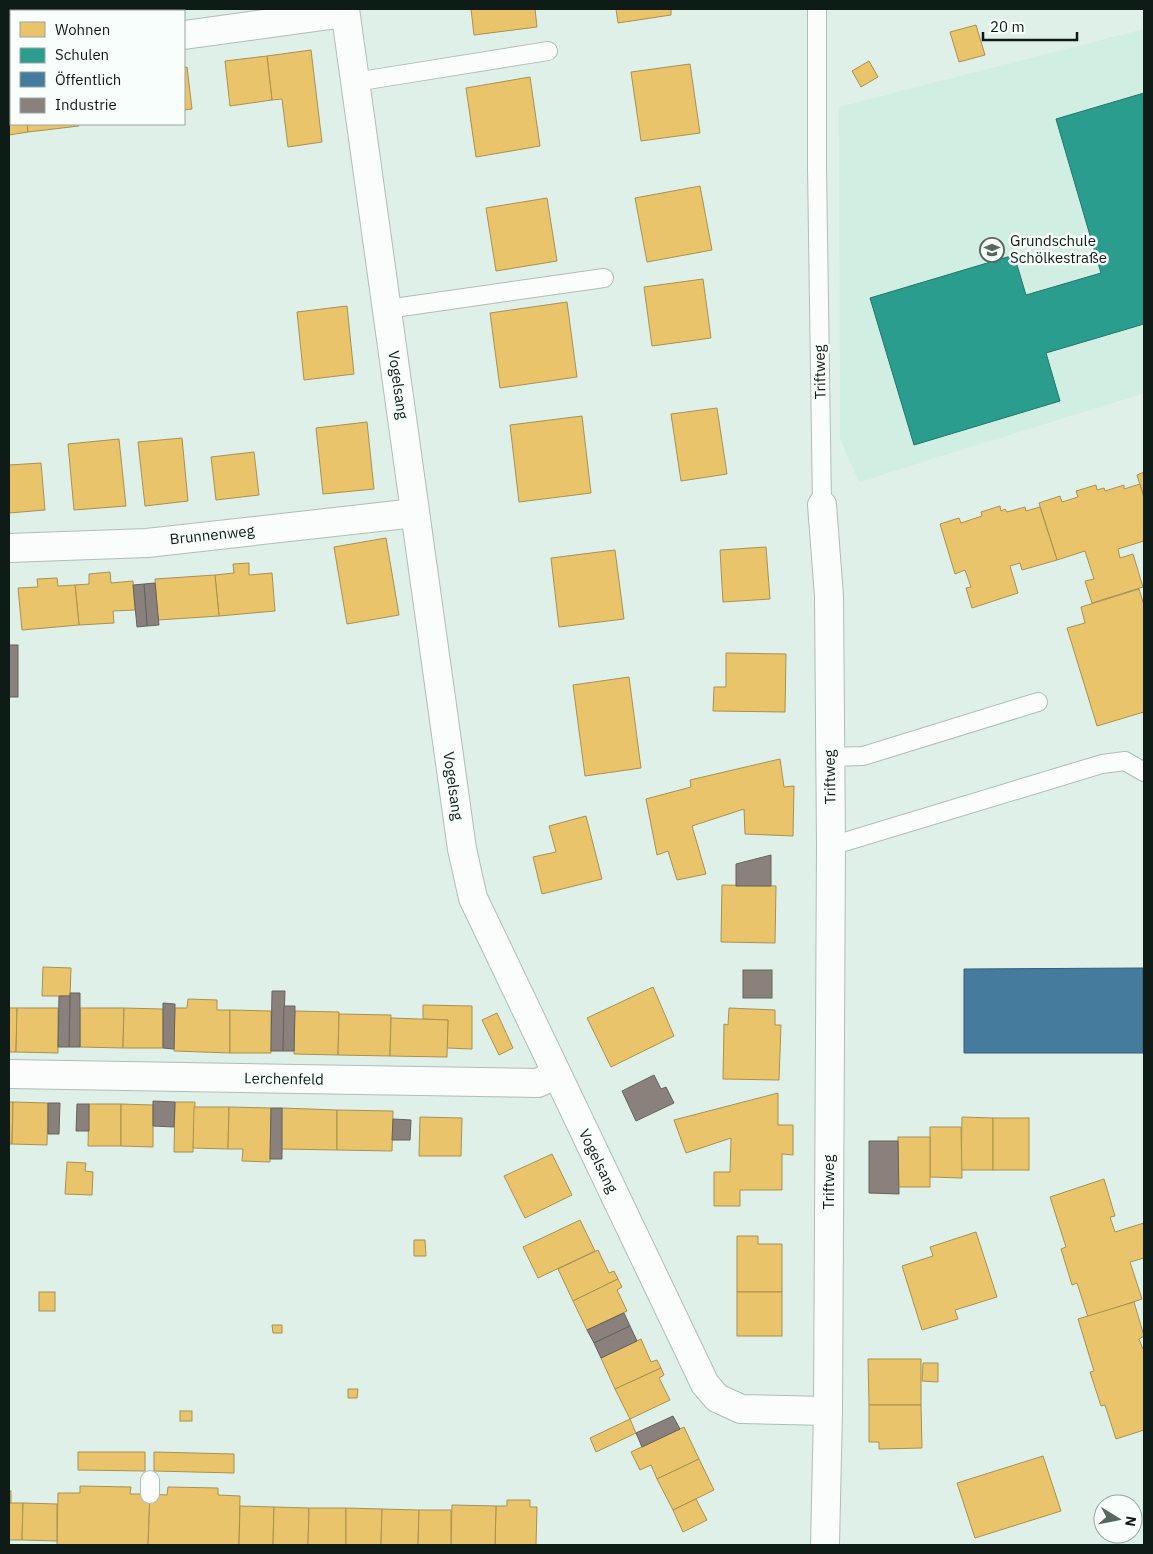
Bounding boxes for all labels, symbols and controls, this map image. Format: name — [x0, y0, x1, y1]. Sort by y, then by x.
legend — [10, 10, 185, 125]
scale bar — [983, 10, 1077, 42]
text: 20 m — [990, 17, 1025, 36]
text: Wohnen — [55, 20, 110, 39]
text: Schulen — [55, 45, 109, 64]
text: Öffentlich — [55, 70, 121, 89]
text: Industrie — [55, 95, 117, 114]
place label: Grundschule Schölkestraße — [1010, 231, 1107, 267]
school or university icon: Grundschule Schölkestraße — [979, 237, 1005, 263]
street label: Triftweg — [810, 344, 829, 400]
street label: Vogelsang — [384, 349, 413, 420]
street label: Brunnenweg — [169, 521, 255, 548]
street label: Triftweg — [820, 749, 839, 805]
street label: Vogelsang — [439, 750, 468, 821]
street label: Lerchenfeld — [244, 1068, 324, 1089]
street label: Vogelsang — [575, 1126, 622, 1196]
street label: Triftweg — [819, 1154, 838, 1209]
north arrow — [1093, 1494, 1143, 1544]
text: N — [1121, 1515, 1141, 1528]

